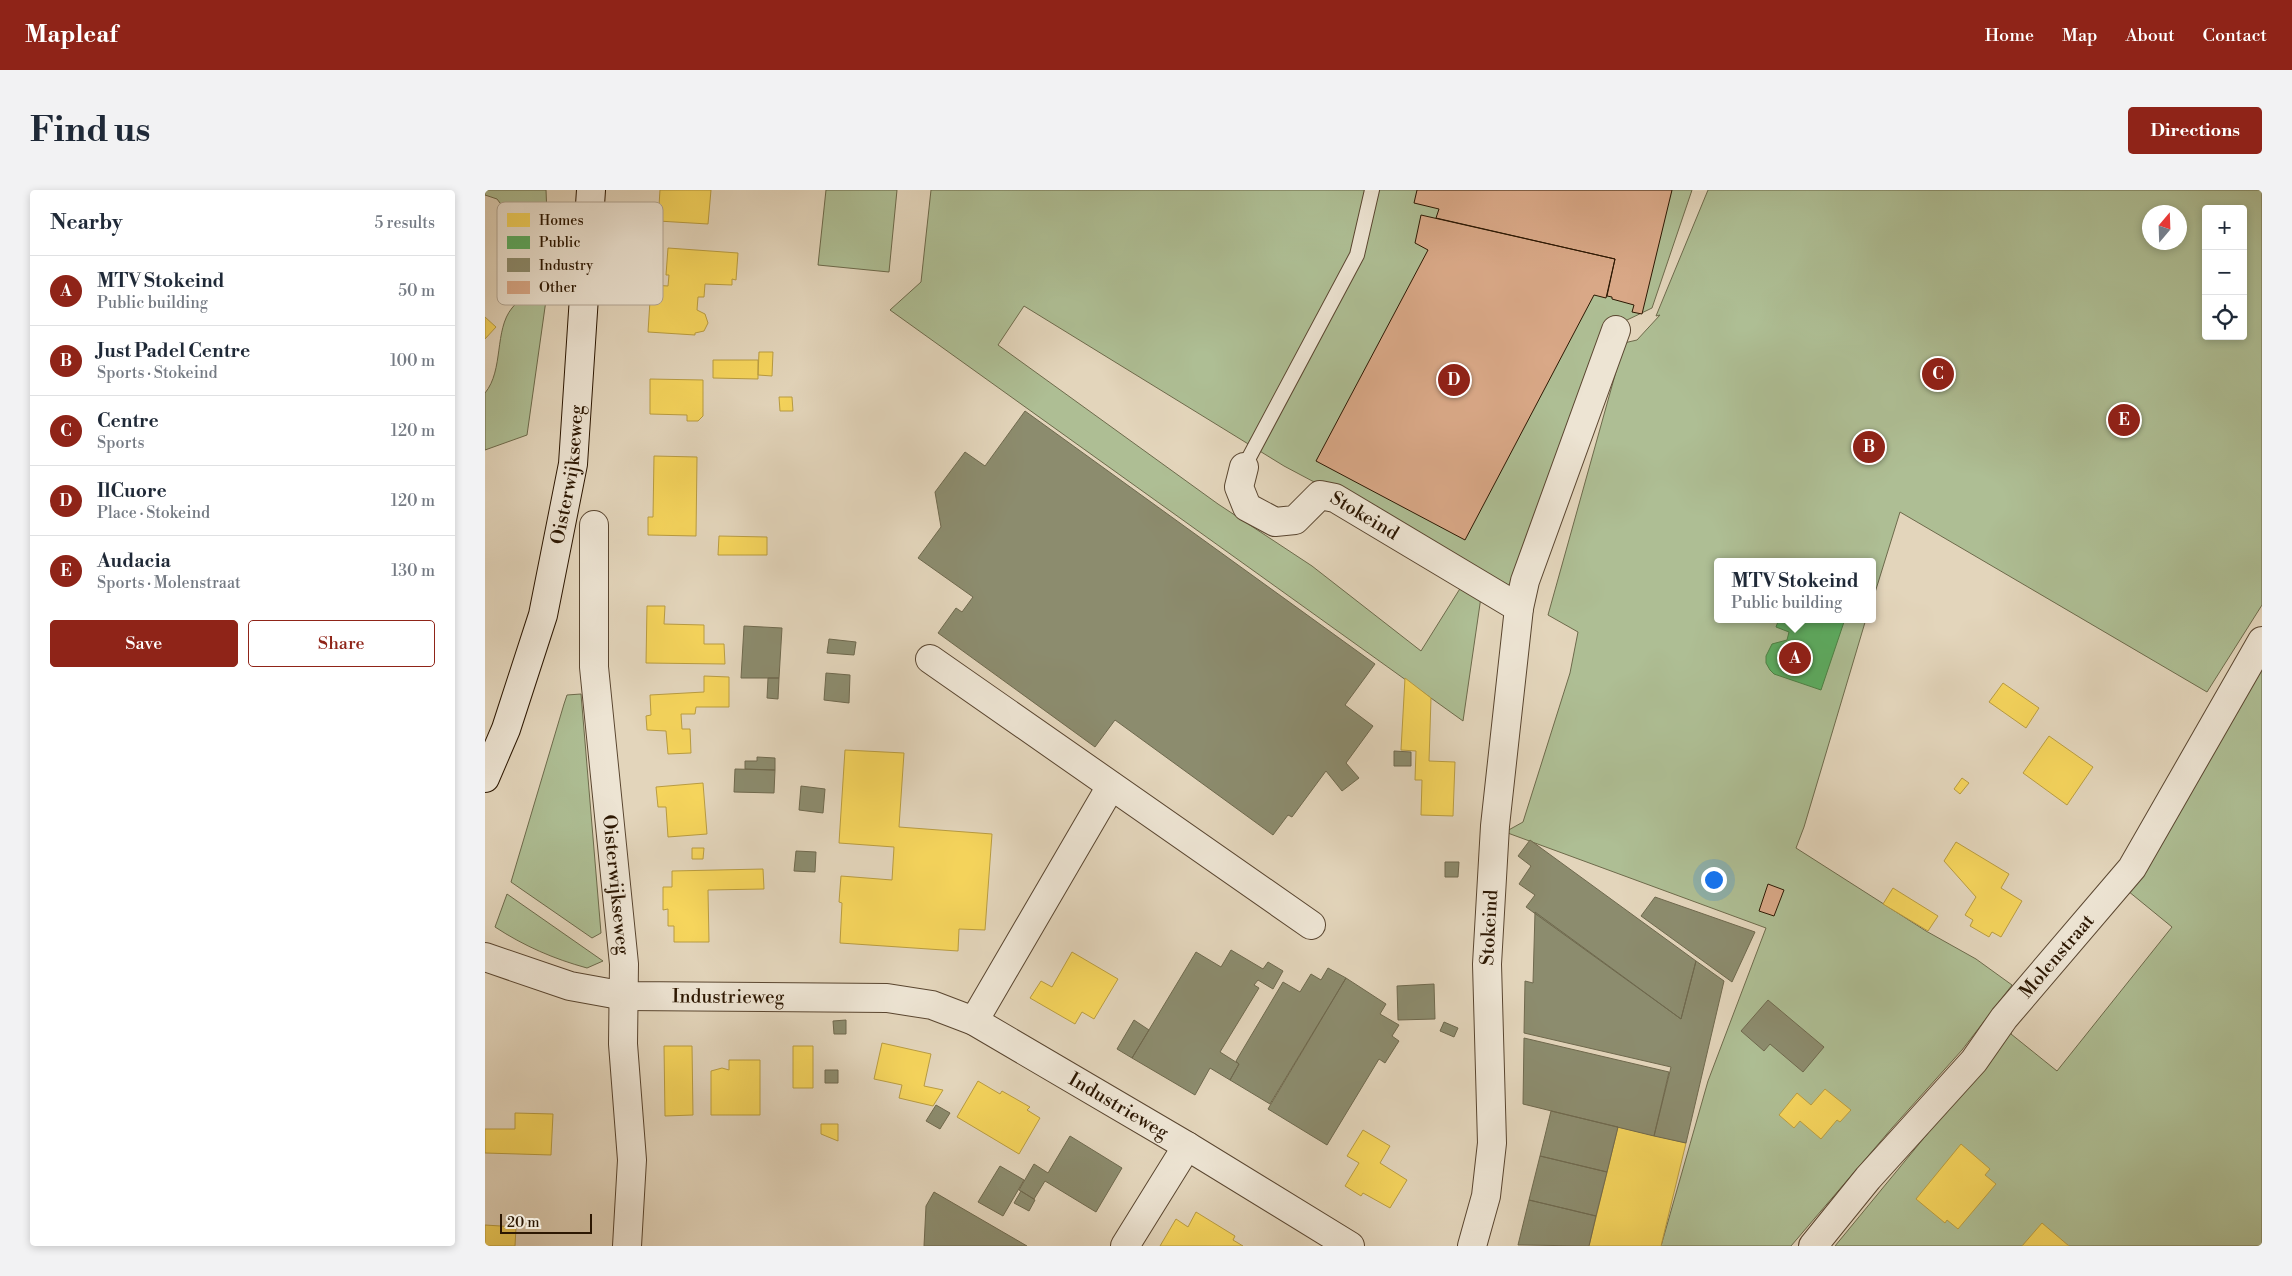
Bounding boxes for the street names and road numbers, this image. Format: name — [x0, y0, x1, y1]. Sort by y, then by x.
street label: Oisterwijkseweg — [545, 404, 589, 546]
street label: Stokeind — [1326, 486, 1403, 545]
street label: Oisterwijkseweg — [597, 814, 635, 956]
street label: Stokeind — [1475, 889, 1503, 966]
street label: Molenstraat — [2014, 909, 2100, 1003]
street label: Industrieweg — [672, 984, 785, 1009]
street label: Industrieweg — [1064, 1067, 1173, 1145]

